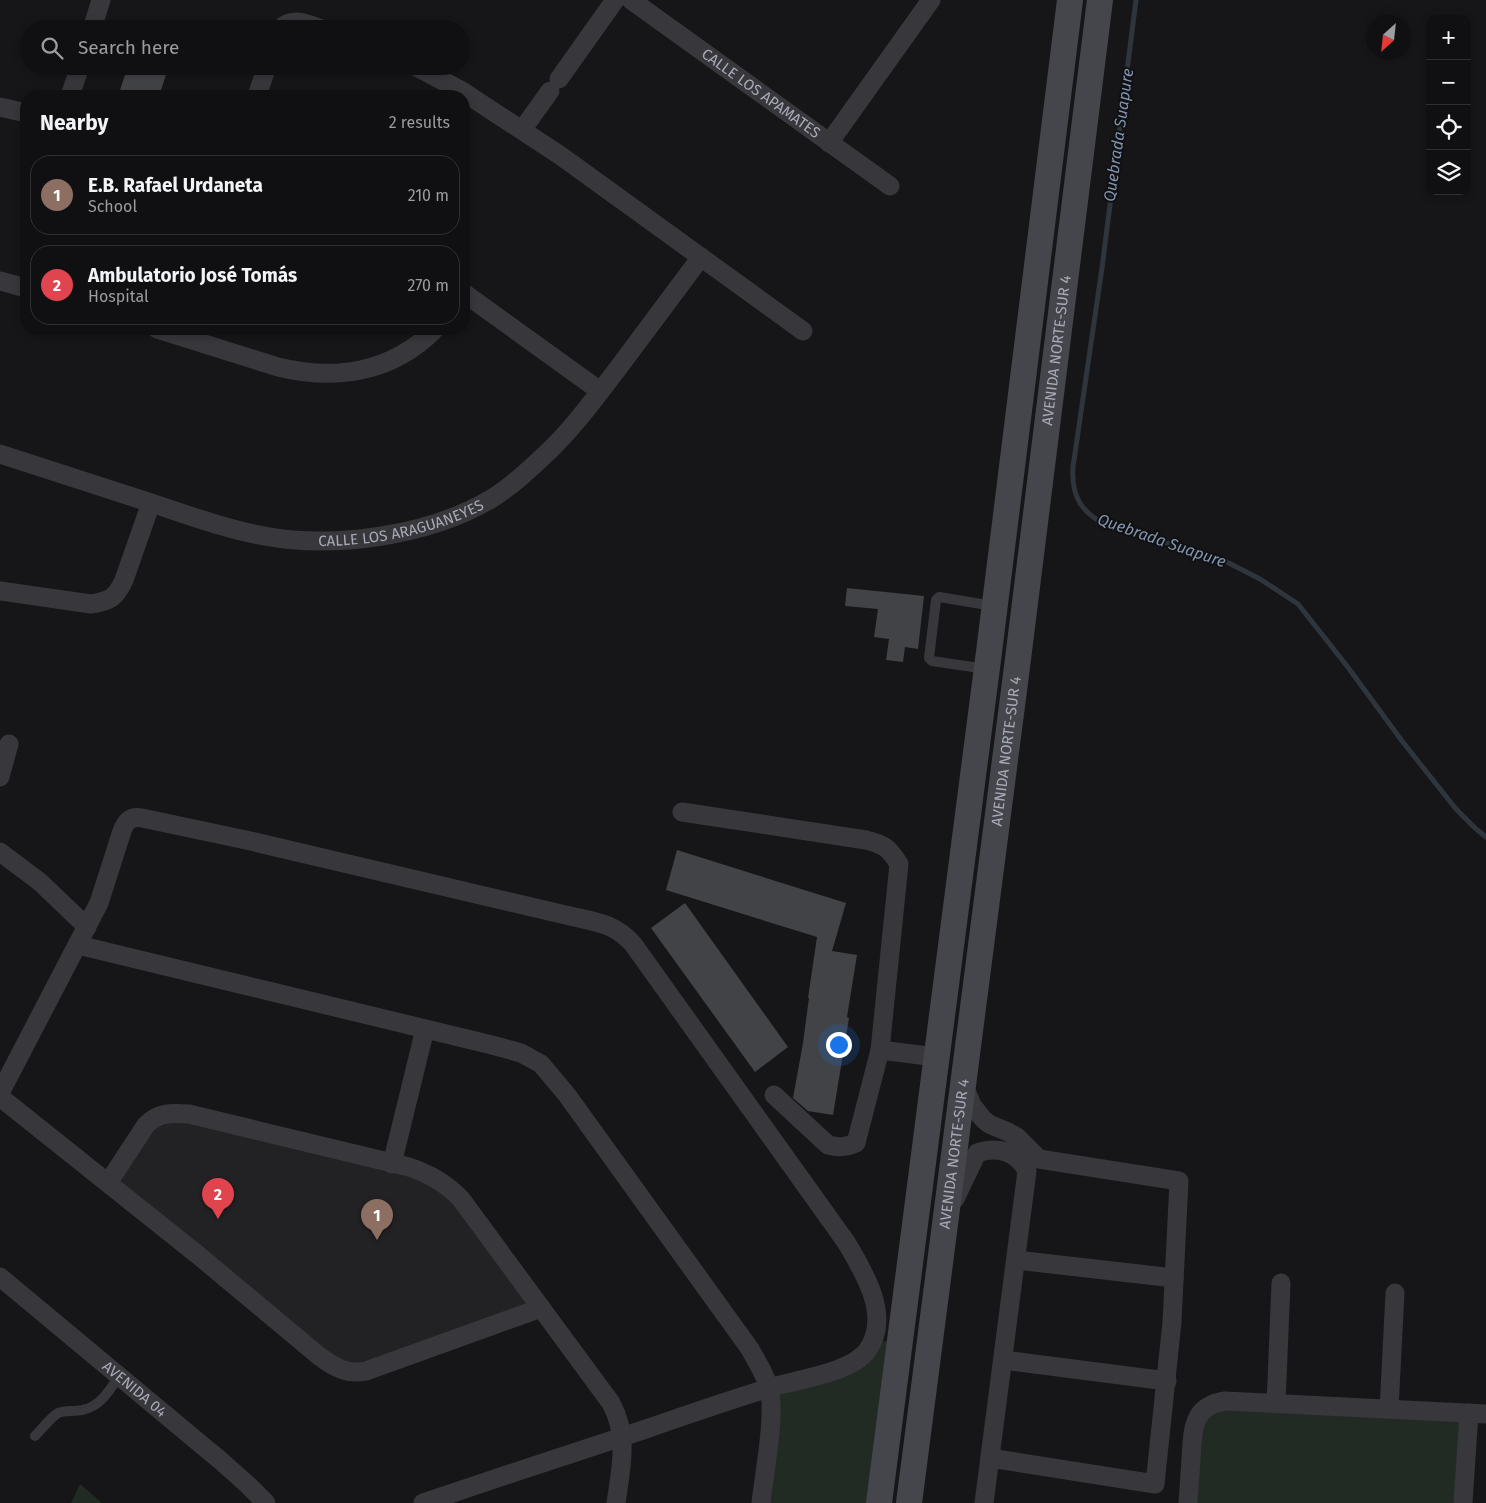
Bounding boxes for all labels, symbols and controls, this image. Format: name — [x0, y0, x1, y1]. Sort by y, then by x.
north arrow — [1366, 15, 1411, 60]
map controls — [1426, 15, 1471, 195]
button: + — [1426, 15, 1471, 60]
search box — [20, 20, 470, 75]
icon: search — [38, 34, 66, 62]
text: Search here — [78, 36, 179, 59]
street label: CALLE LOS APAMATES — [698, 45, 824, 142]
button: − — [1426, 60, 1471, 105]
water label: Quebrada Suapure — [1100, 67, 1137, 203]
button: locate — [1426, 105, 1471, 150]
text: Nearby — [40, 110, 108, 136]
text: 2 results — [389, 113, 450, 132]
button: layers — [1426, 150, 1471, 195]
text: E.B. Rafael Urdaneta — [88, 174, 263, 197]
text: 1 — [53, 186, 61, 205]
text: 210 m — [408, 186, 449, 205]
text: School — [88, 197, 137, 216]
text: Ambulatorio José Tomás — [88, 264, 297, 287]
street label: AVENIDA NORTE-SUR 4 — [1038, 274, 1075, 426]
text: 2 — [53, 276, 61, 295]
text: 270 m — [407, 276, 449, 295]
text: Hospital — [88, 287, 149, 306]
street label: CALLE LOS ARAGUANEYES — [318, 496, 487, 550]
water label: Quebrada Suapure — [1095, 510, 1228, 571]
street label: AVENIDA NORTE-SUR 4 — [988, 675, 1025, 827]
your location — [826, 1032, 852, 1058]
street label: AVENIDA NORTE-SUR 4 — [935, 1078, 973, 1230]
pin: 2 — [202, 1178, 234, 1219]
pin: 1 — [361, 1199, 393, 1240]
street label: AVENIDA 04 — [99, 1357, 170, 1421]

